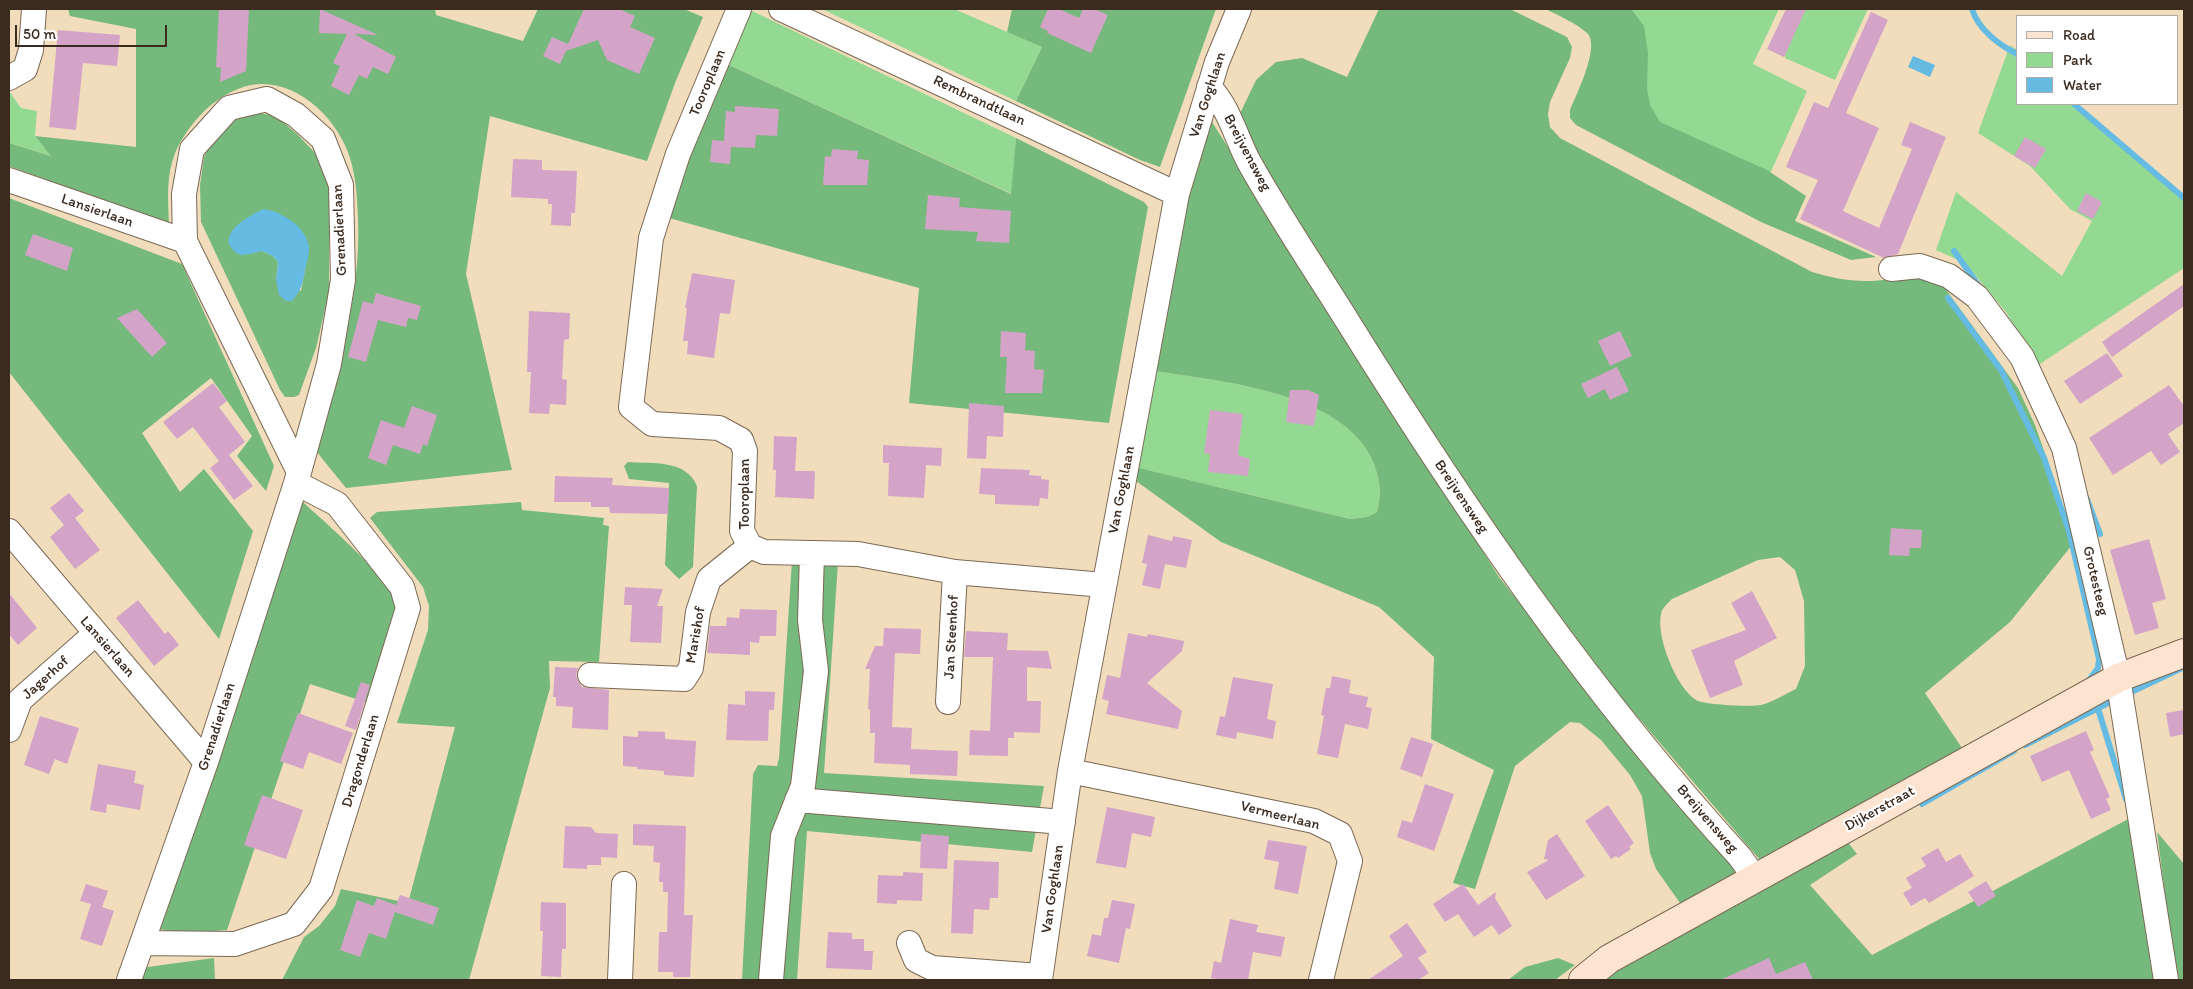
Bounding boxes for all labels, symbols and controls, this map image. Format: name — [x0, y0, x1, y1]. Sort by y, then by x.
scale bar — [18, 15, 170, 47]
legend — [2016, 15, 2178, 105]
text: 50 m — [23, 25, 56, 43]
text: Road — [2063, 26, 2095, 44]
street label: Tooroplaan — [686, 47, 730, 119]
street label: Van Goghlaan — [1186, 50, 1230, 140]
text: Park — [2063, 51, 2093, 69]
street label: Rembrandtlaan — [930, 72, 1028, 130]
text: Water — [2063, 76, 2101, 94]
street label: Breijvensweg — [1219, 111, 1275, 195]
street label: Grenadierlaan — [329, 184, 351, 276]
street label: Lansierlaan — [59, 190, 135, 232]
street label: Van Goghlaan — [1105, 445, 1139, 535]
street label: Breijvensweg — [1430, 457, 1492, 537]
street label: Tooroplaan — [736, 458, 754, 530]
street label: Grotesteeg — [2078, 544, 2112, 618]
street label: Jan Steenhof — [941, 594, 963, 680]
street label: Marishof — [682, 605, 710, 665]
street label: Lansierlaan — [76, 613, 138, 681]
street label: Jagerhof — [19, 652, 73, 704]
street label: Grenadierlaan — [194, 681, 240, 773]
street label: Dragonderlaan — [338, 712, 384, 810]
street label: Breijvensweg — [1672, 781, 1742, 857]
street label: Dijkerstraat — [1842, 782, 1918, 836]
street label: Vermeerlaan — [1238, 797, 1322, 835]
street label: Van Goghlaan — [1038, 844, 1068, 934]

